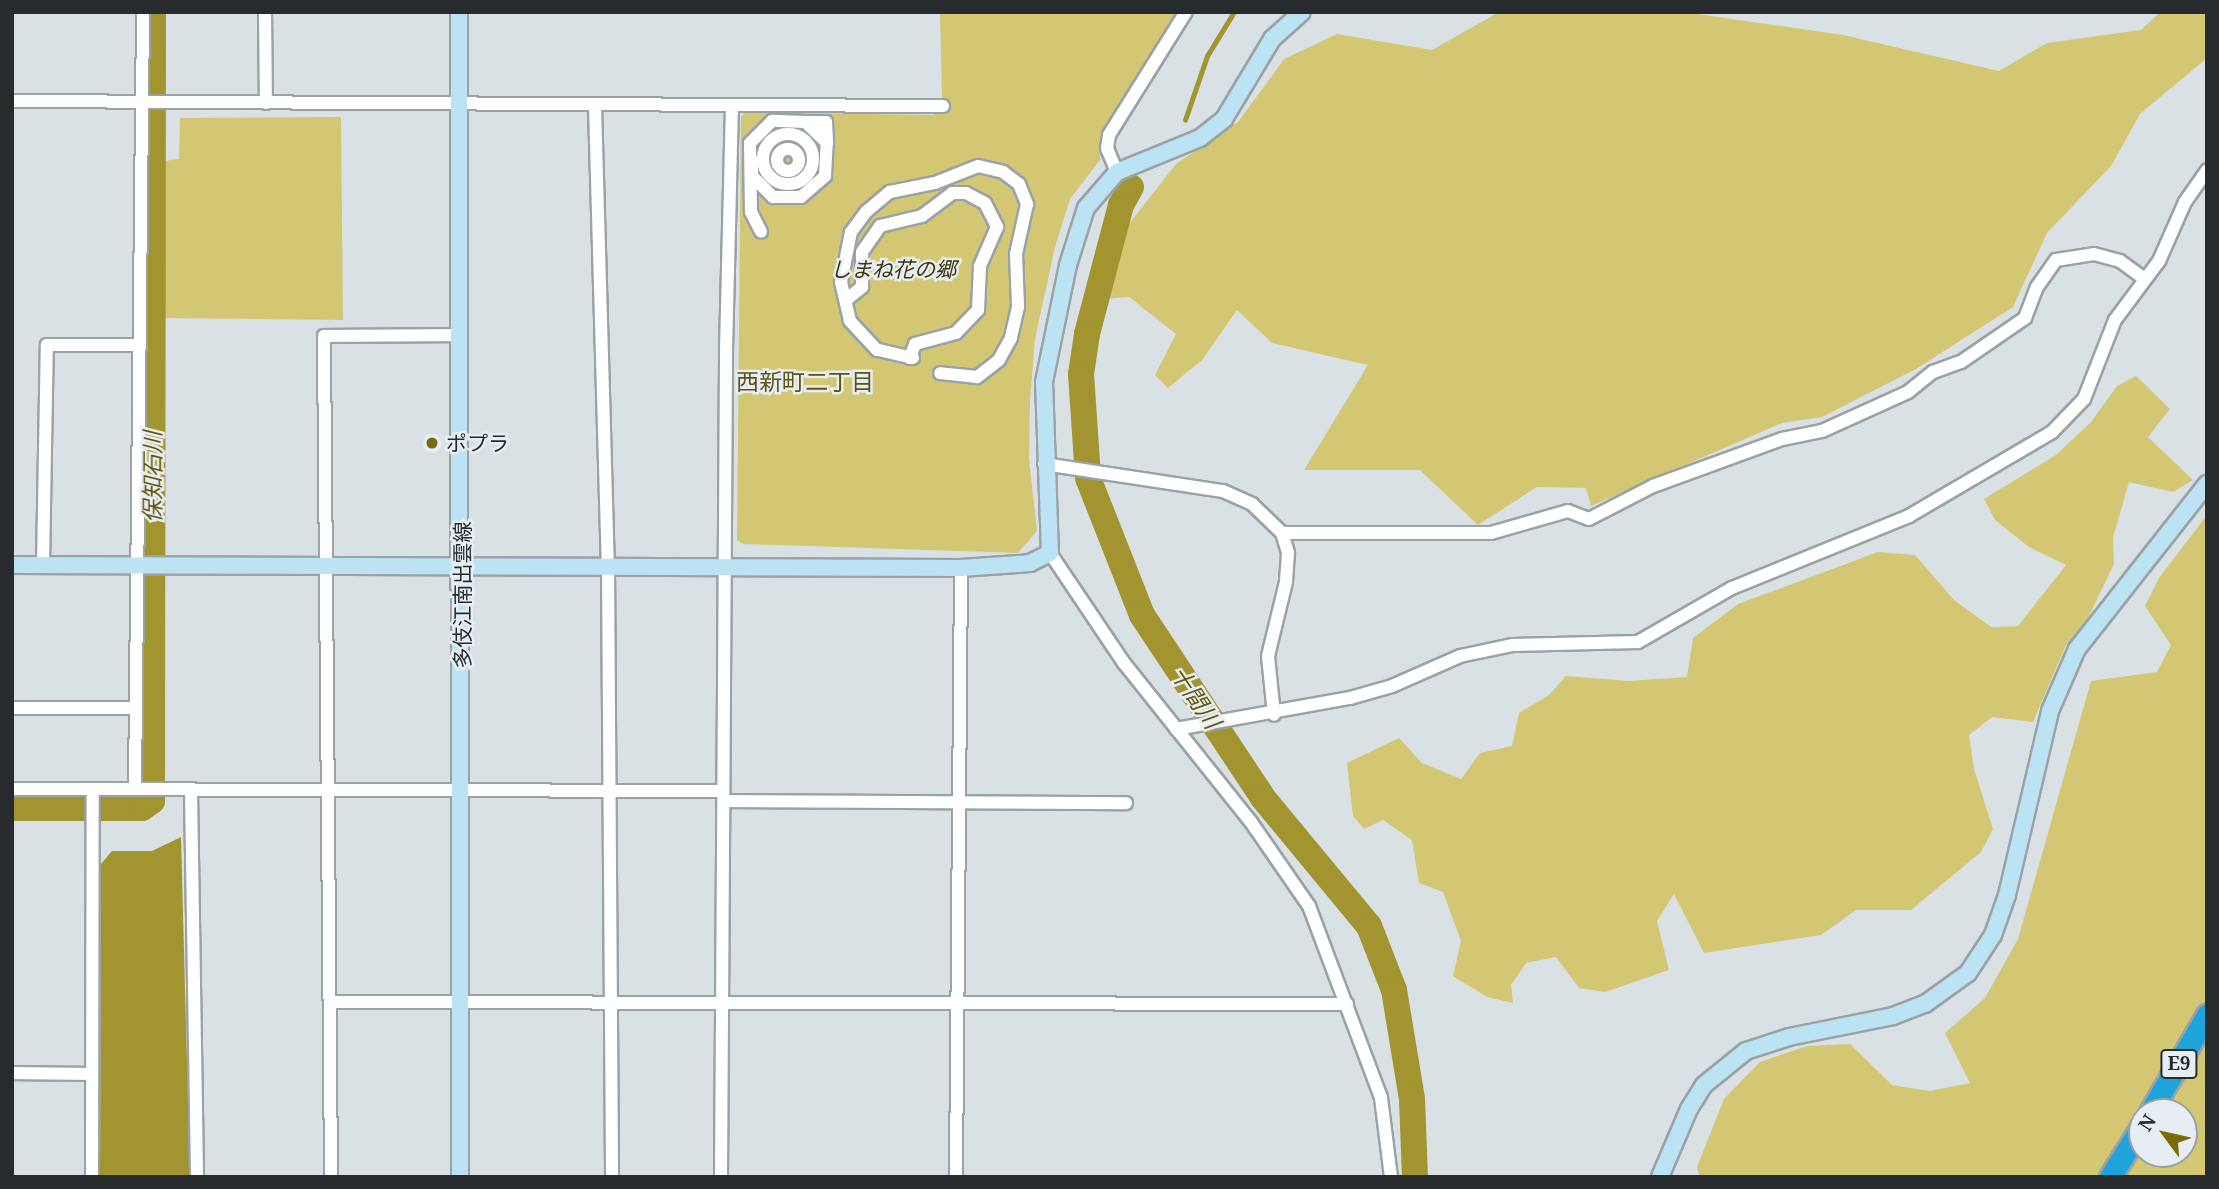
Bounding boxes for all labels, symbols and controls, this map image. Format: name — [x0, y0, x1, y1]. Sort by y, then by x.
park label: しまね花の郷 — [830, 256, 956, 282]
district label: 西新町二丁目 — [736, 367, 874, 395]
place label: ポプラ — [446, 430, 509, 456]
water label: 保知石川 — [138, 431, 166, 523]
marker: ポプラ — [424, 435, 440, 451]
street label: 多伎江南出雲線 — [449, 522, 475, 668]
water label: 十間川 — [1165, 661, 1227, 733]
road number: E9 — [2160, 1048, 2198, 1080]
north arrow — [2128, 1098, 2198, 1168]
text: N — [2132, 1109, 2162, 1136]

